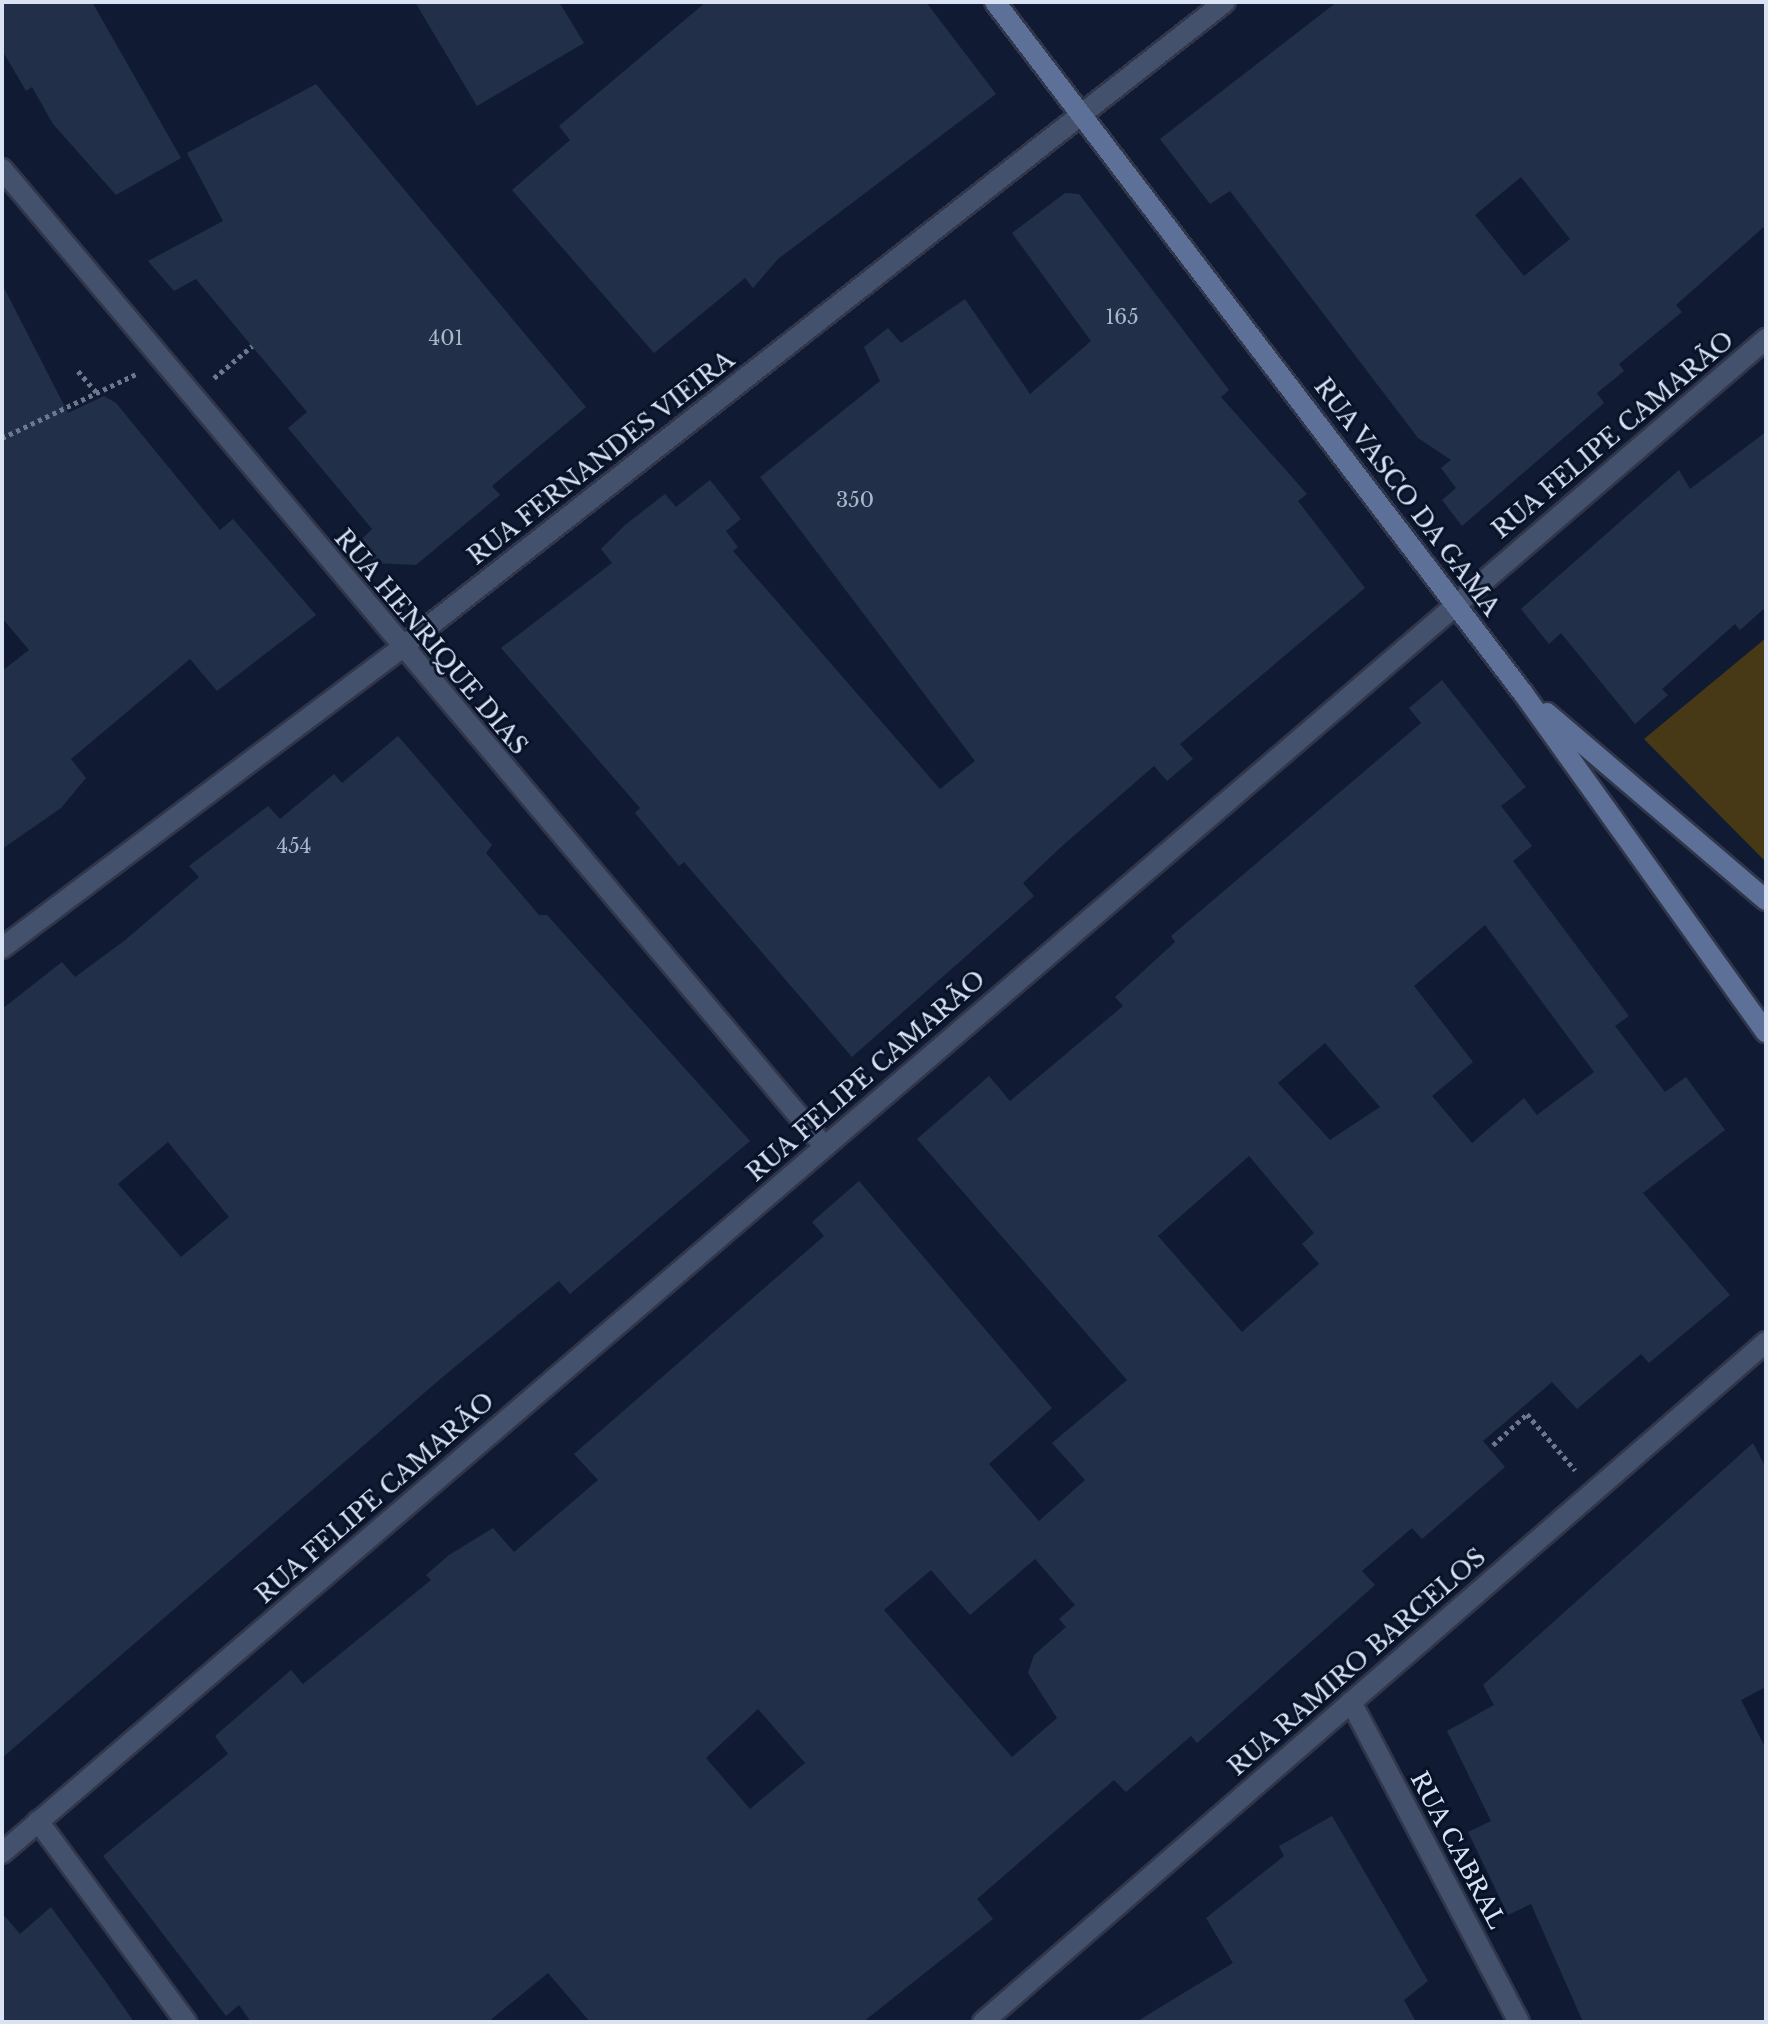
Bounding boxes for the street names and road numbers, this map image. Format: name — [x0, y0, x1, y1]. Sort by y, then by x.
street label: RUA FELIPE CAMARÃO — [1486, 325, 1740, 545]
street label: RUA FERNANDES VIEIRA — [461, 345, 741, 571]
street label: RUA VASCO DA GAMA — [1307, 371, 1507, 623]
street label: RUA HENRIQUE DIAS — [328, 523, 534, 761]
street label: RUA FELIPE CAMARÃO — [741, 964, 991, 1188]
street label: RUA FELIPE CAMARÃO — [250, 1386, 500, 1610]
street label: RUA RAMIRO BARCELOS — [1222, 1542, 1492, 1782]
street label: RUA CABRAL — [1404, 1766, 1512, 1934]

